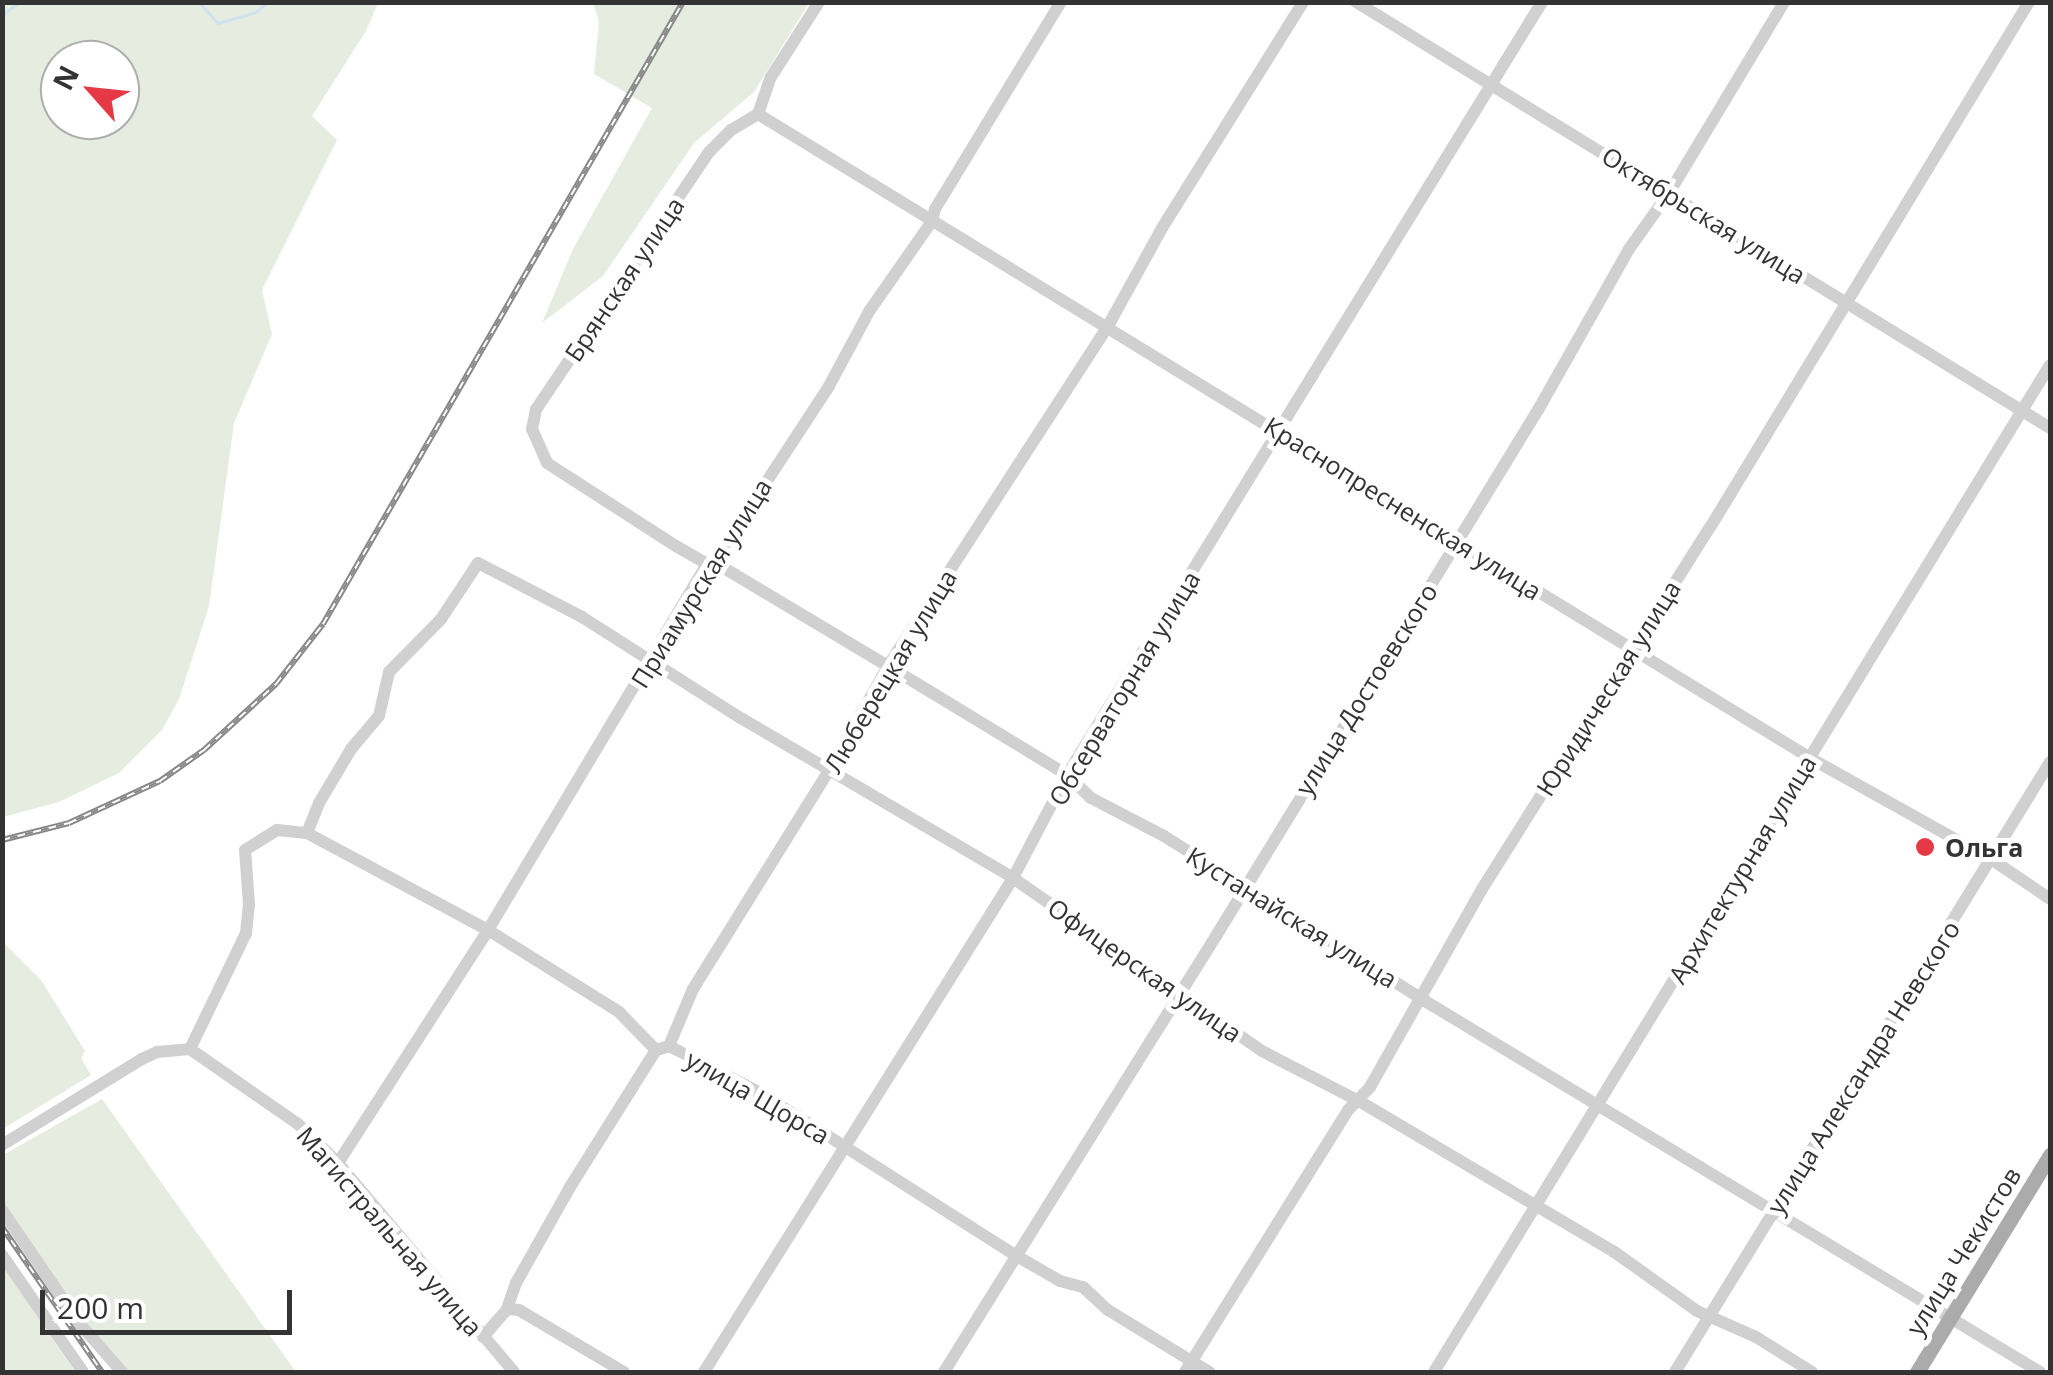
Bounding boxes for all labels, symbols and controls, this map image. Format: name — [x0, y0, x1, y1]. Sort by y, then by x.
north arrow — [40, 40, 140, 140]
text: N — [43, 59, 87, 96]
street label: Октябрьская улица — [1597, 140, 1811, 290]
street label: Брянская улица — [558, 191, 690, 367]
street label: Краснопресненская улица — [1259, 410, 1547, 606]
street label: Приамурская улица — [624, 473, 778, 693]
street label: Люберецкая улица — [818, 564, 962, 778]
street label: Обсерваторная улица — [1042, 565, 1206, 811]
street label: Юридическая улица — [1530, 575, 1686, 801]
street label: улица Достоевского — [1289, 578, 1443, 800]
street label: Архитектурная улица — [1662, 750, 1822, 988]
place label: Ольга — [1945, 832, 2023, 862]
marker: Ольга — [1914, 836, 1936, 858]
street label: Кустанайская улица — [1181, 840, 1403, 994]
street label: Офицерская улица — [1042, 892, 1248, 1048]
street label: улица Александра Невского — [1760, 915, 1966, 1219]
street label: улица Щорса — [681, 1044, 835, 1150]
street label: Магистральная улица — [291, 1120, 489, 1342]
street label: улица Чекистов — [1899, 1162, 2027, 1340]
scale bar — [45, 1270, 298, 1332]
text: 200 m — [57, 1287, 144, 1328]

